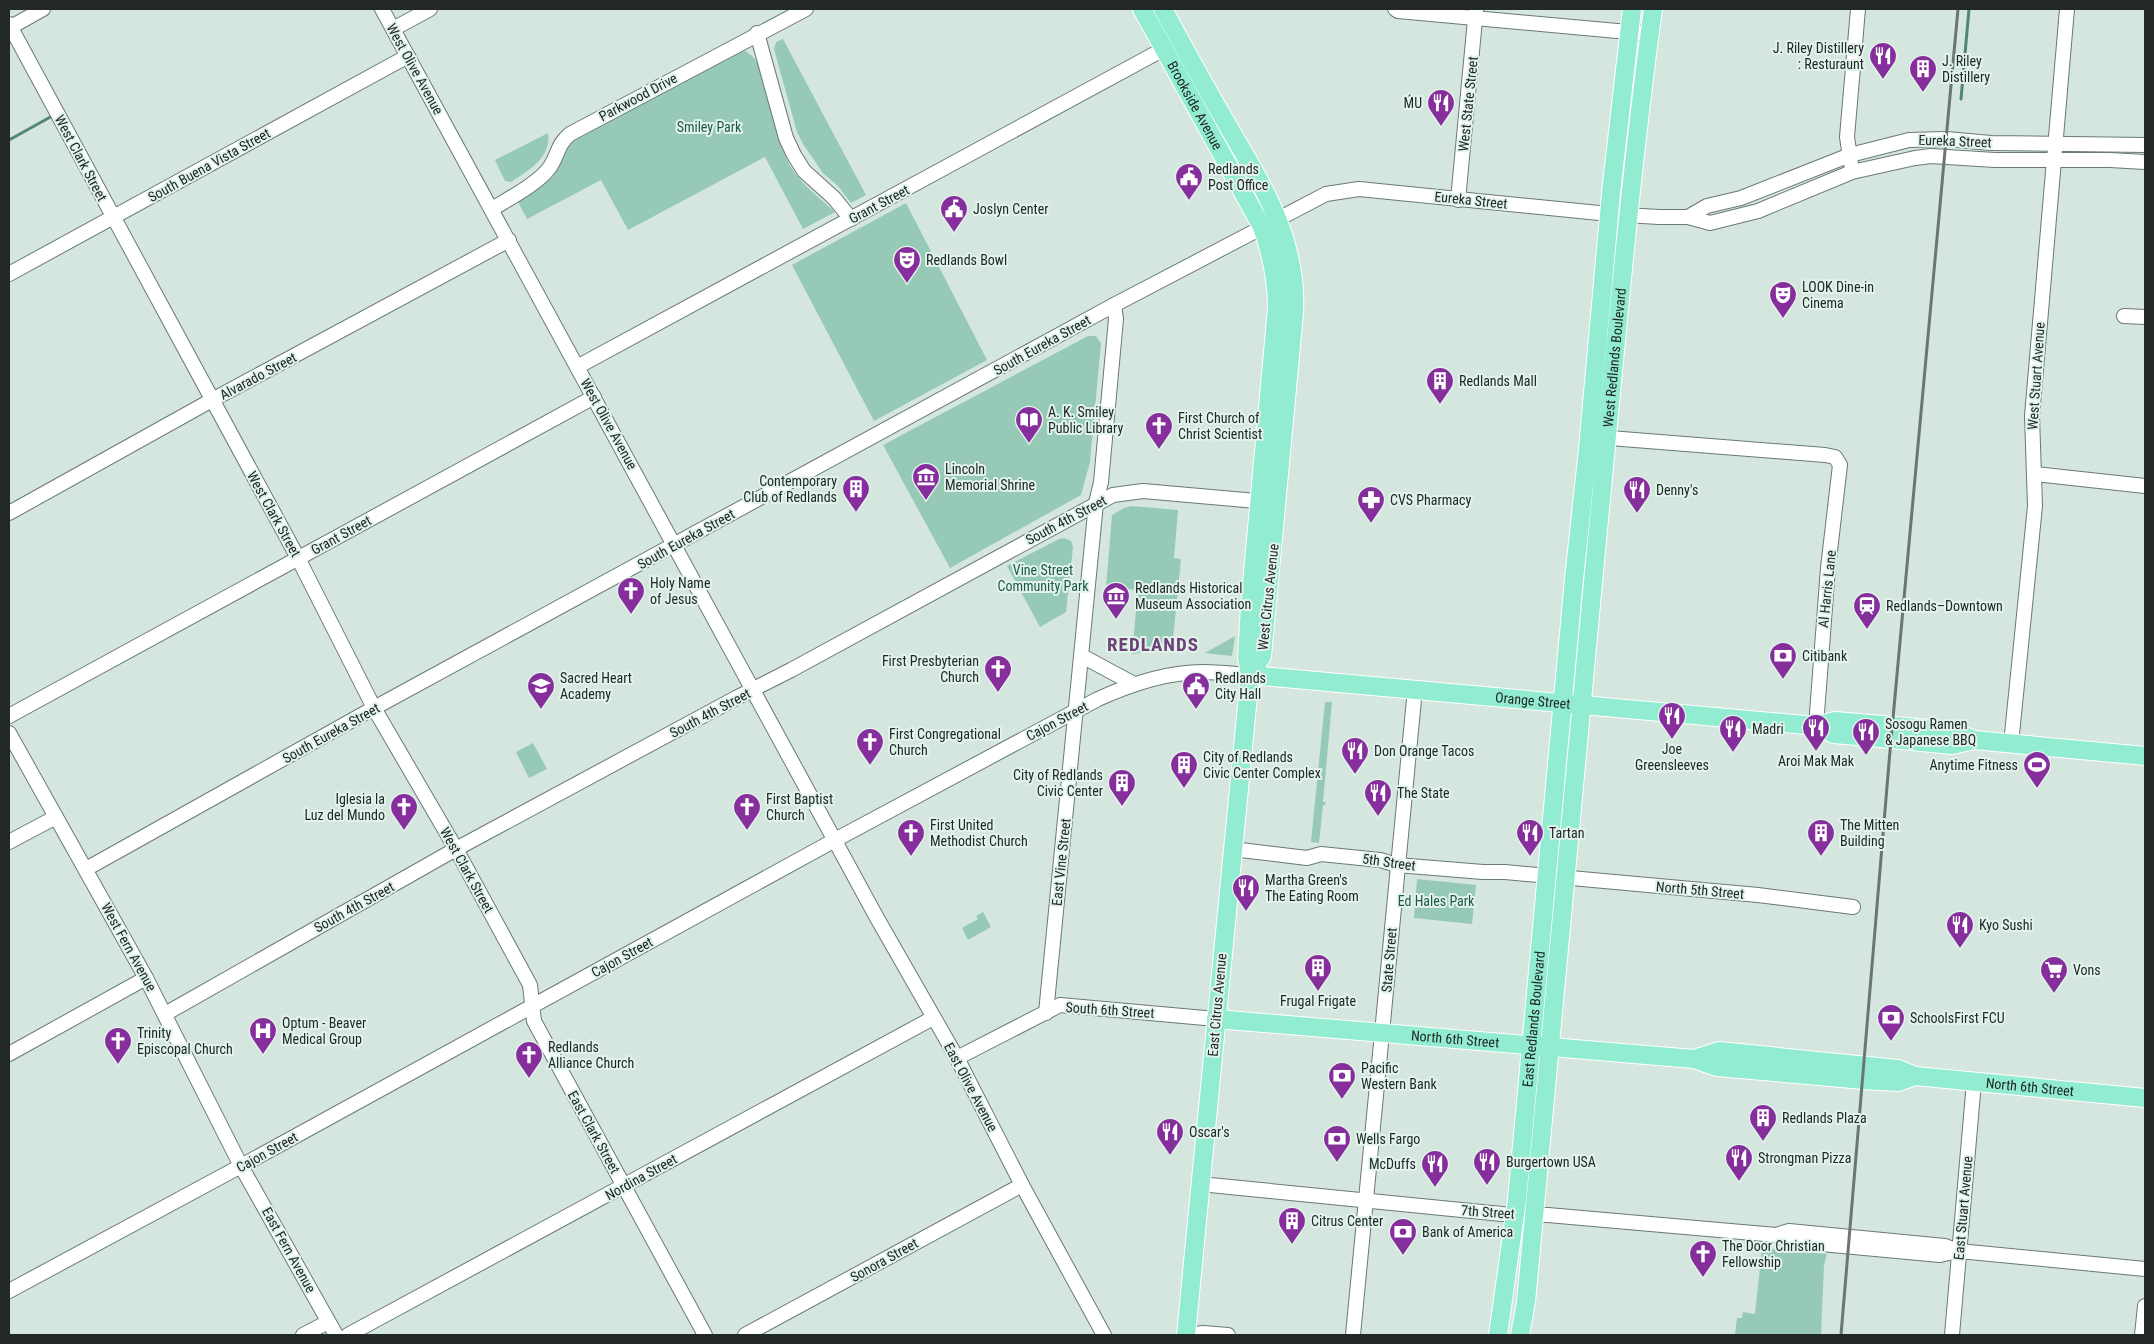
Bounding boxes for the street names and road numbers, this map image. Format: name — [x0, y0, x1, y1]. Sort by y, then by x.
street label: West Olive Avenue — [383, 21, 447, 118]
street label: West State Street — [1455, 56, 1481, 152]
street label: Brookside Avenue — [1164, 58, 1226, 153]
street label: Parkwood Drive — [596, 69, 680, 124]
street label: West Clark Street — [52, 112, 110, 204]
street label: South Buena Vista Street — [145, 125, 273, 205]
street label: Eureka Street — [1918, 132, 1992, 150]
street label: Grant Street — [846, 181, 912, 227]
street label: Eureka Street — [1434, 188, 1508, 212]
street label: West Redlands Boulevard — [1600, 287, 1629, 428]
street label: South Eureka Street — [991, 312, 1093, 378]
street label: West Stuart Avenue — [2024, 321, 2048, 430]
street label: Alvarado Street — [217, 349, 299, 403]
street label: West Olive Avenue — [577, 376, 641, 473]
street label: West Clark Street — [244, 468, 304, 560]
street label: South 4th Street — [1023, 492, 1109, 548]
street label: South Eureka Street — [635, 506, 737, 572]
street label: Grant Street — [308, 512, 374, 558]
street label: West Citrus Avenue — [1254, 543, 1282, 651]
street label: Al Harris Lane — [1815, 549, 1839, 629]
street label: South 4th Street — [667, 685, 753, 741]
street label: Orange Street — [1495, 689, 1571, 712]
street label: Cajon Street — [1023, 698, 1091, 744]
street label: South Eureka Street — [280, 700, 382, 766]
street label: East Vine Street — [1048, 817, 1074, 907]
street label: West Clark Street — [437, 824, 497, 916]
street label: 5th Street — [1361, 850, 1417, 874]
street label: South 4th Street — [311, 878, 397, 936]
street label: North 5th Street — [1655, 878, 1745, 902]
street label: West Fern Avenue — [98, 900, 160, 994]
street label: State Street — [1378, 927, 1400, 993]
street label: Cajon Street — [589, 934, 655, 980]
street label: East Redlands Boulevard — [1519, 950, 1548, 1088]
street label: East Citrus Avenue — [1205, 952, 1230, 1057]
street label: South 6th Street — [1065, 999, 1155, 1021]
street label: North 6th Street — [1410, 1027, 1500, 1051]
street label: East Olive Avenue — [941, 1040, 1001, 1135]
street label: North 6th Street — [1985, 1075, 2075, 1099]
street label: East Clark Street — [565, 1088, 623, 1176]
street label: Cajon Street — [234, 1129, 300, 1175]
street label: Nordina Street — [602, 1151, 680, 1203]
street label: East Stuart Avenue — [1950, 1155, 1976, 1261]
street label: 7th Street — [1461, 1202, 1515, 1222]
street label: East Fern Avenue — [259, 1205, 319, 1296]
street label: Sonora Street — [847, 1235, 921, 1285]

